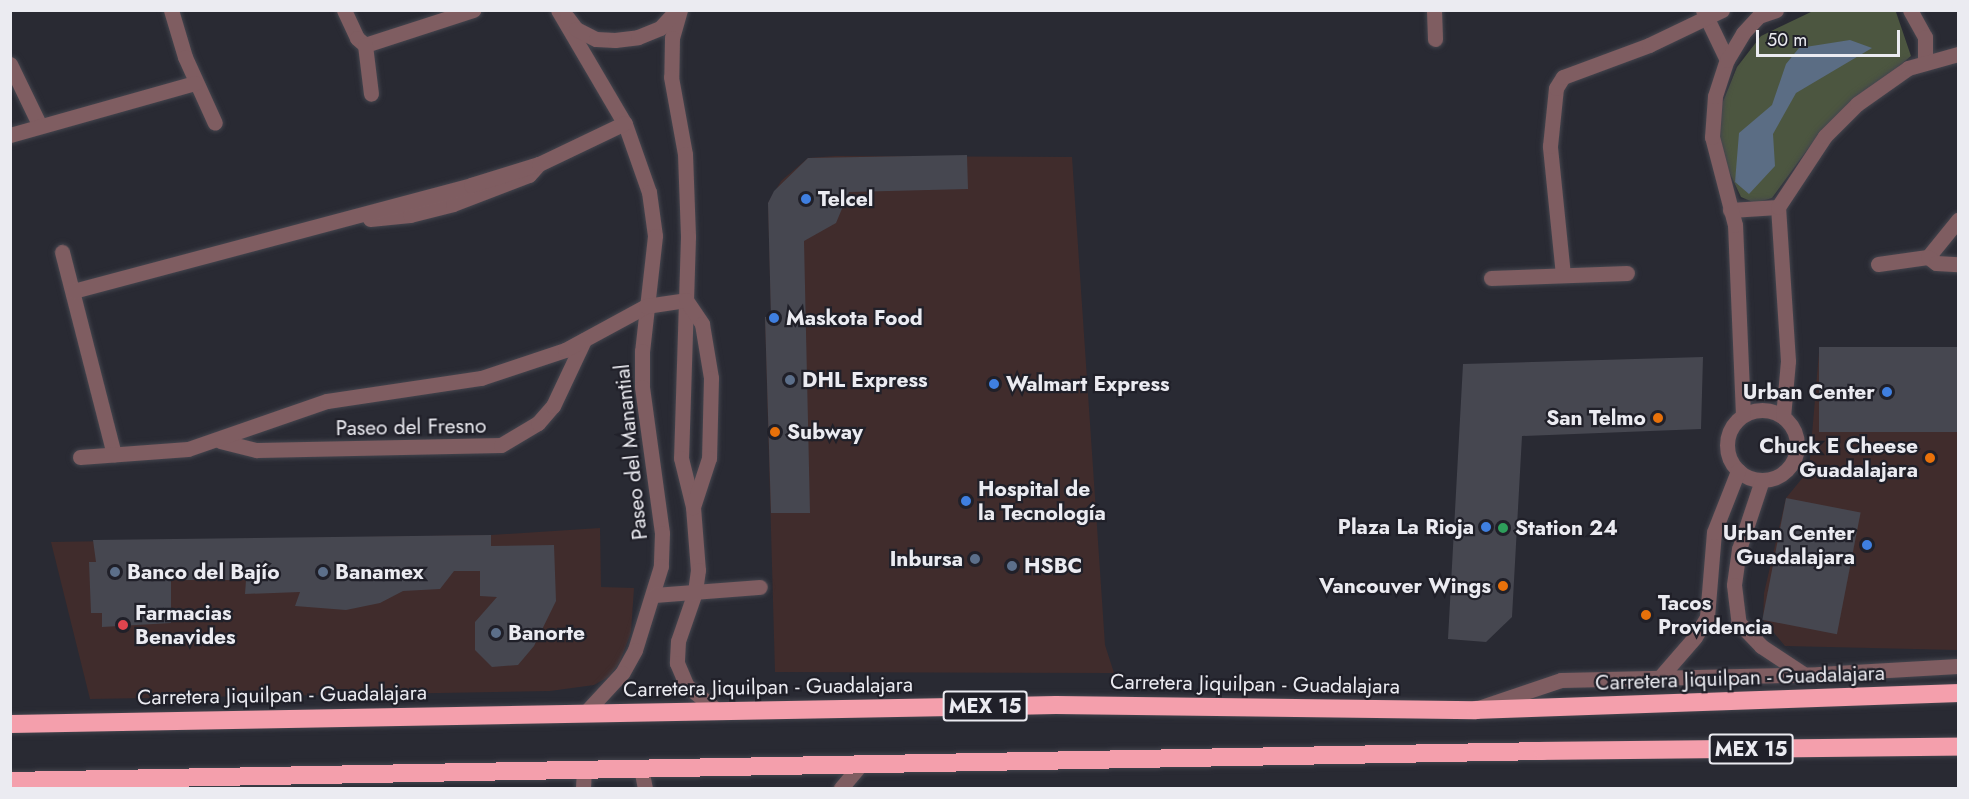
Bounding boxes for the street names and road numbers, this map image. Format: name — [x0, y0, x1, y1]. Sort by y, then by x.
street label: Paseo del Manantial — [609, 363, 653, 541]
street label: Paseo del Fresno — [335, 413, 487, 441]
street label: Carretera Jiquilpan - Guadalajara — [1595, 660, 1885, 696]
street label: Carretera Jiquilpan - Guadalajara — [1110, 669, 1400, 699]
street label: Carretera Jiquilpan - Guadalajara — [623, 672, 913, 702]
street label: Carretera Jiquilpan - Guadalajara — [137, 680, 427, 710]
road number: MEX 15 — [942, 689, 1028, 723]
road number: MEX 15 — [1708, 732, 1794, 766]

